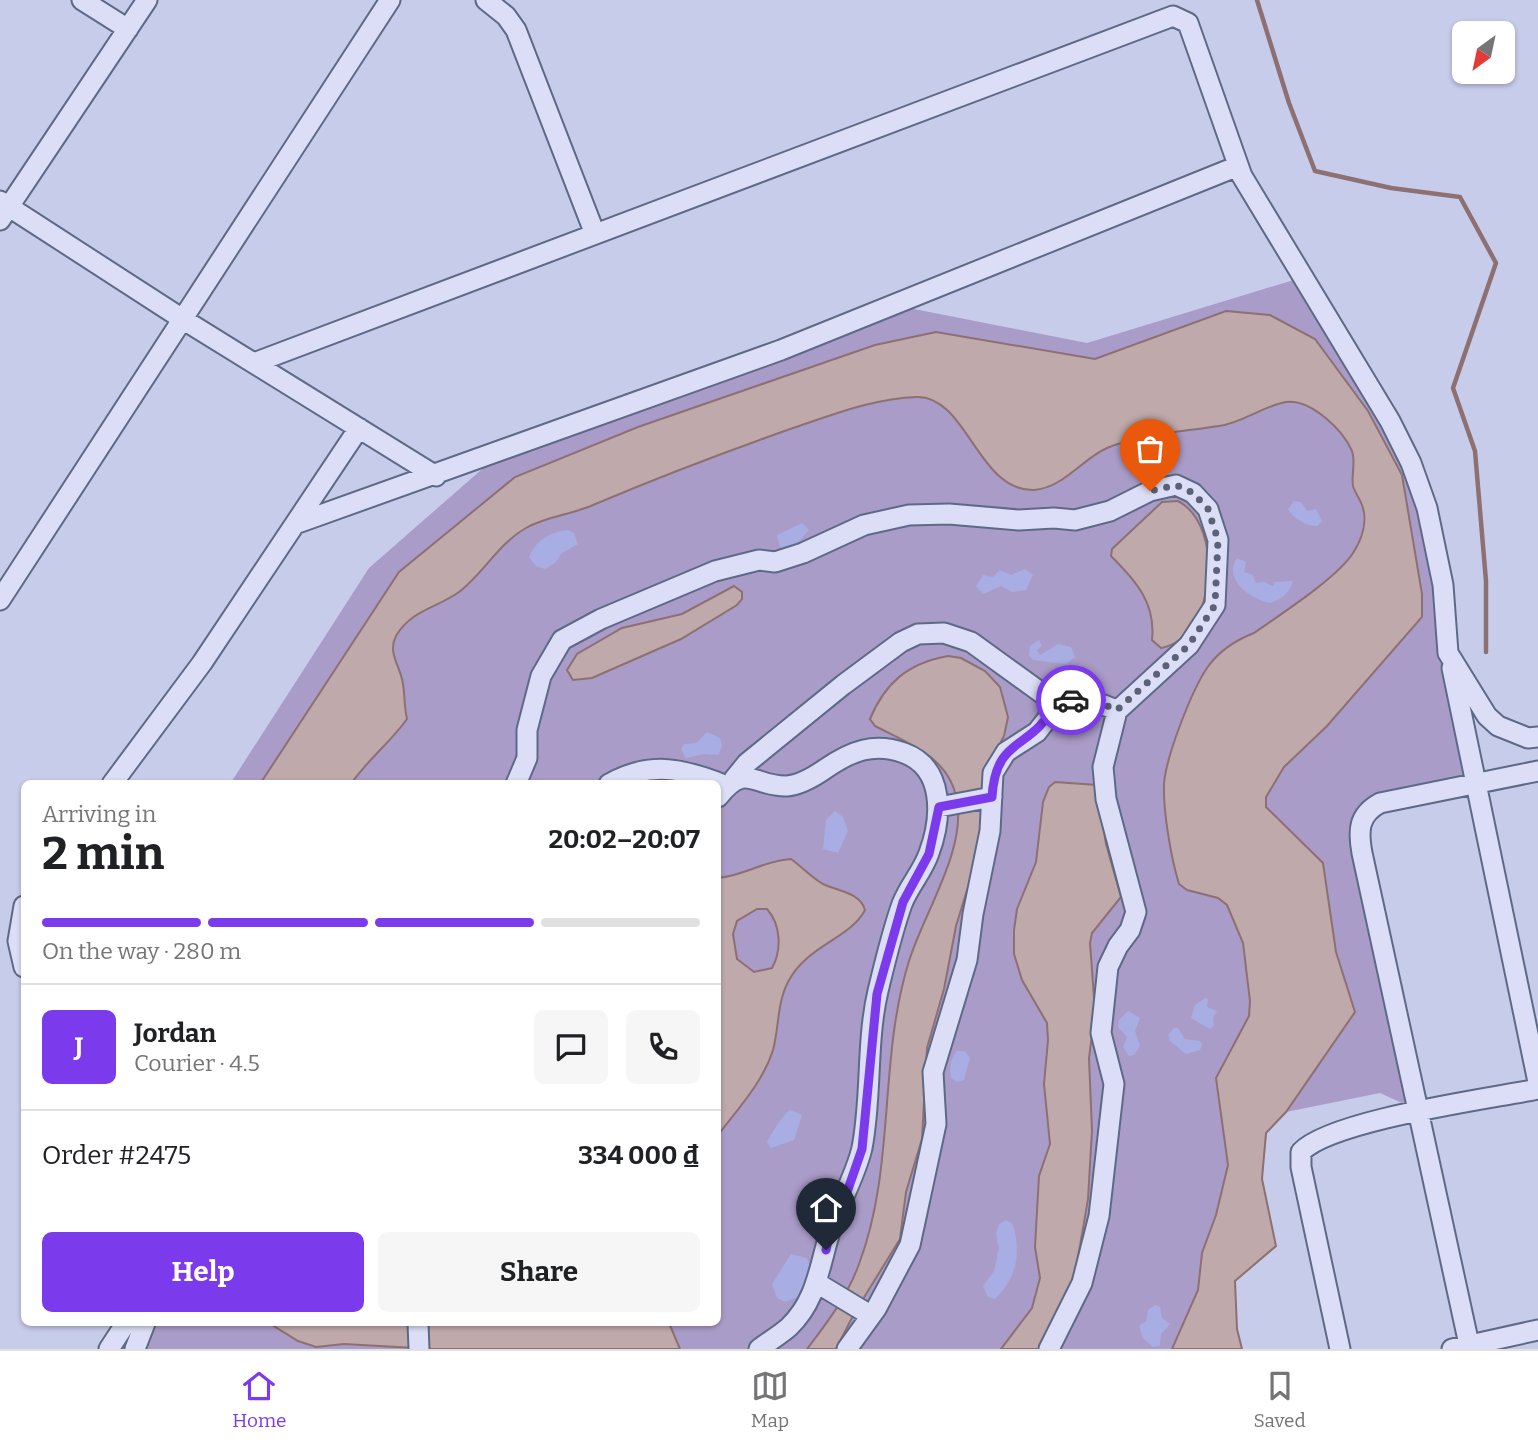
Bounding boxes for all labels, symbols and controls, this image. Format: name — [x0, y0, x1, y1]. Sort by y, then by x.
north arrow — [1452, 21, 1516, 84]
map controls — [1452, 21, 1515, 84]
pin — [1120, 419, 1180, 491]
icon: bag — [1131, 430, 1169, 468]
courier — [1036, 665, 1106, 735]
icon: car — [1052, 681, 1090, 719]
text: Arriving in — [42, 800, 156, 828]
text: 20:02–20:07 — [548, 824, 700, 855]
text: 2 min — [42, 826, 164, 881]
text: On the way · 280 m — [42, 937, 241, 965]
button: chat — [534, 1010, 608, 1084]
button: phone — [626, 1010, 700, 1084]
text: Jordan — [134, 1018, 216, 1049]
text: J — [75, 1032, 83, 1063]
text: Courier · 4.5 — [134, 1049, 260, 1077]
text: Order #2475 — [42, 1140, 191, 1171]
text: 334 000 ₫ — [578, 1140, 700, 1171]
pin — [796, 1178, 856, 1250]
icon: home — [807, 1189, 845, 1227]
button: Help — [42, 1232, 364, 1312]
button: Share — [378, 1232, 700, 1312]
tab: Home — [232, 1367, 286, 1432]
tab: Map — [751, 1367, 789, 1432]
tab: Saved — [1254, 1367, 1306, 1432]

